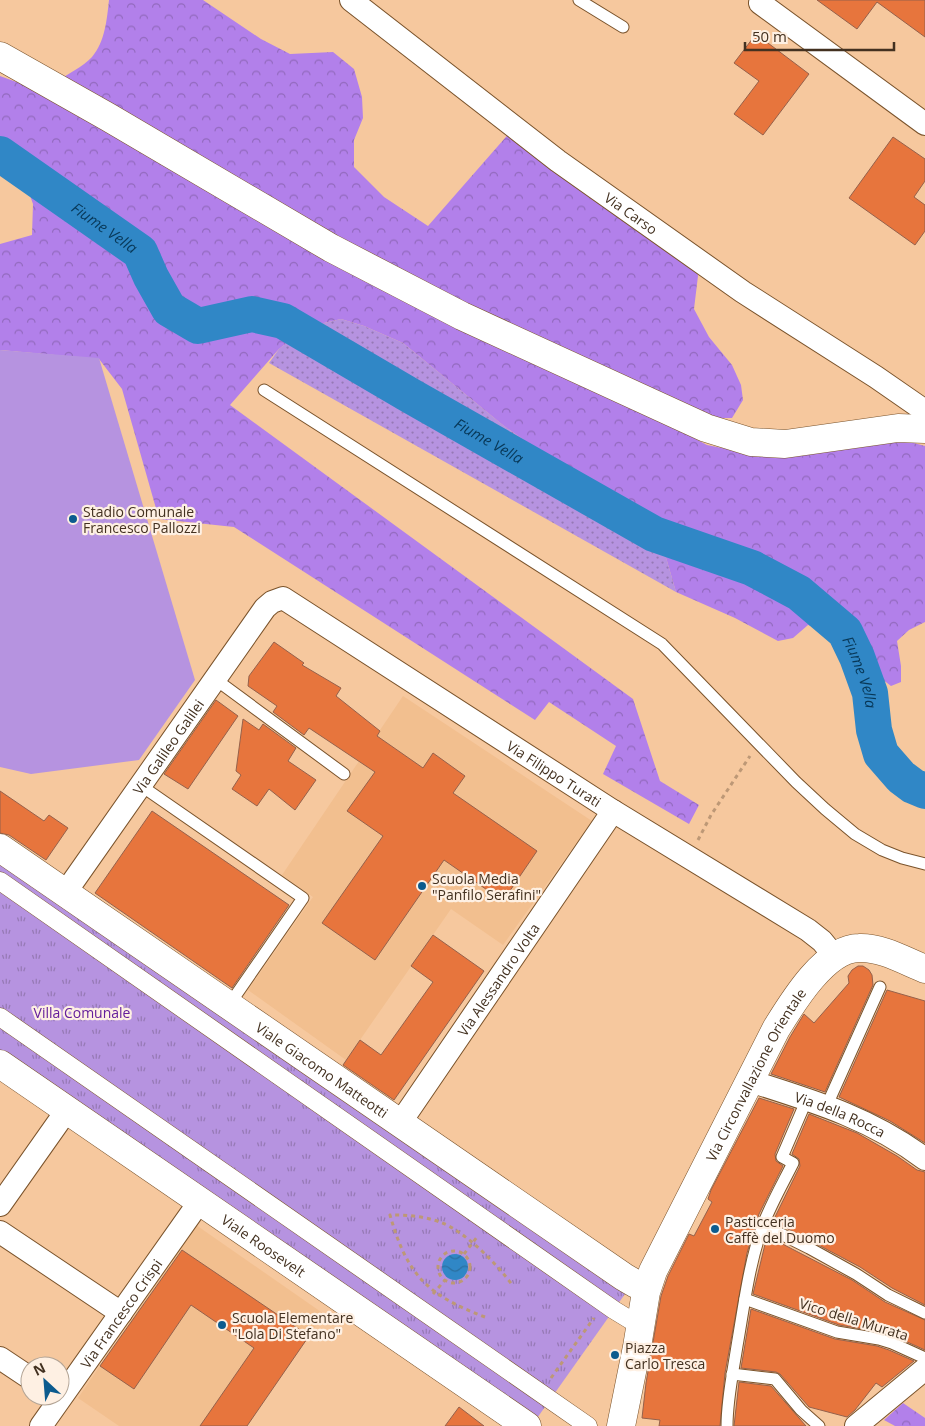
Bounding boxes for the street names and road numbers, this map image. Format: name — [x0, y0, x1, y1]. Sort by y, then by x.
street label: Via Carso — [601, 188, 662, 238]
street label: Via Galileo Galilei — [128, 695, 208, 798]
street label: Via Filippo Turati — [503, 736, 605, 811]
street label: Via Alessandro Volta — [453, 919, 543, 1039]
street label: Via Circonvallazione Orientale — [701, 984, 810, 1164]
street label: Viale Giacomo Matteotti — [252, 1017, 392, 1122]
street label: Via della Rocca — [792, 1087, 889, 1141]
street label: Viale Roosevelt — [218, 1210, 310, 1281]
street label: Via Francesco Crispi — [75, 1255, 166, 1372]
street label: Vico della Murata — [797, 1293, 911, 1345]

